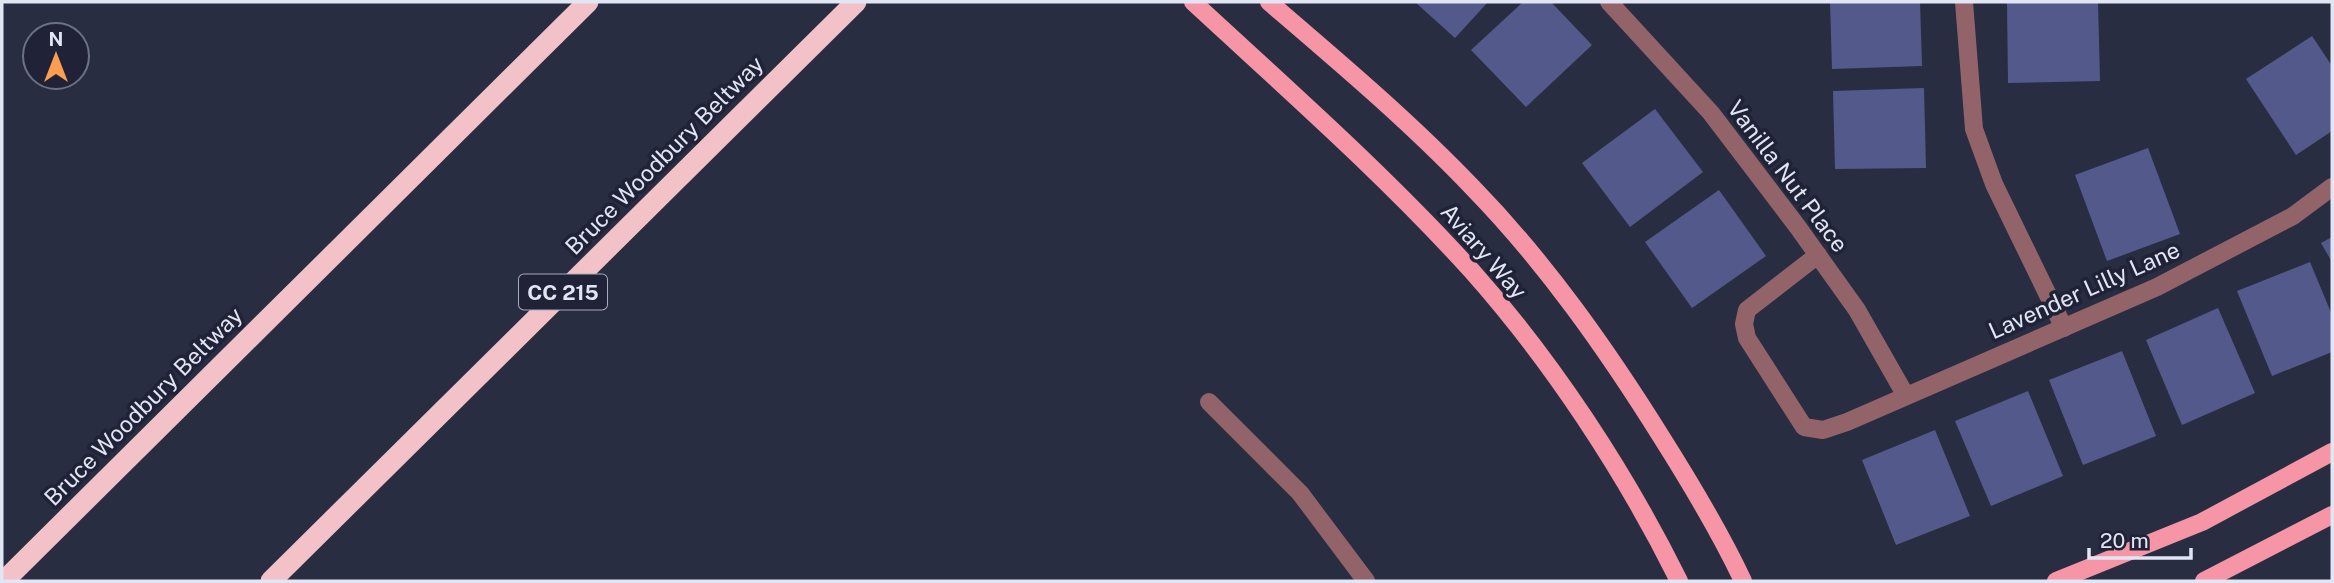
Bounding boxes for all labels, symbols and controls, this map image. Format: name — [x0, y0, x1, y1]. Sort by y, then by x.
north arrow — [21, 21, 91, 91]
text: N — [49, 28, 63, 50]
street label: Bruce Woodbury Beltway — [559, 50, 769, 260]
street label: Vanilla Nut Place — [1722, 95, 1854, 257]
street label: Aviary Way — [1435, 198, 1533, 304]
street label: Lavender Lilly Lane — [1984, 236, 2184, 344]
road number: CC 215 — [519, 274, 607, 310]
street label: Bruce Woodbury Beltway — [38, 301, 248, 511]
scale bar — [2089, 516, 2190, 560]
text: 20 m — [2100, 528, 2149, 553]

